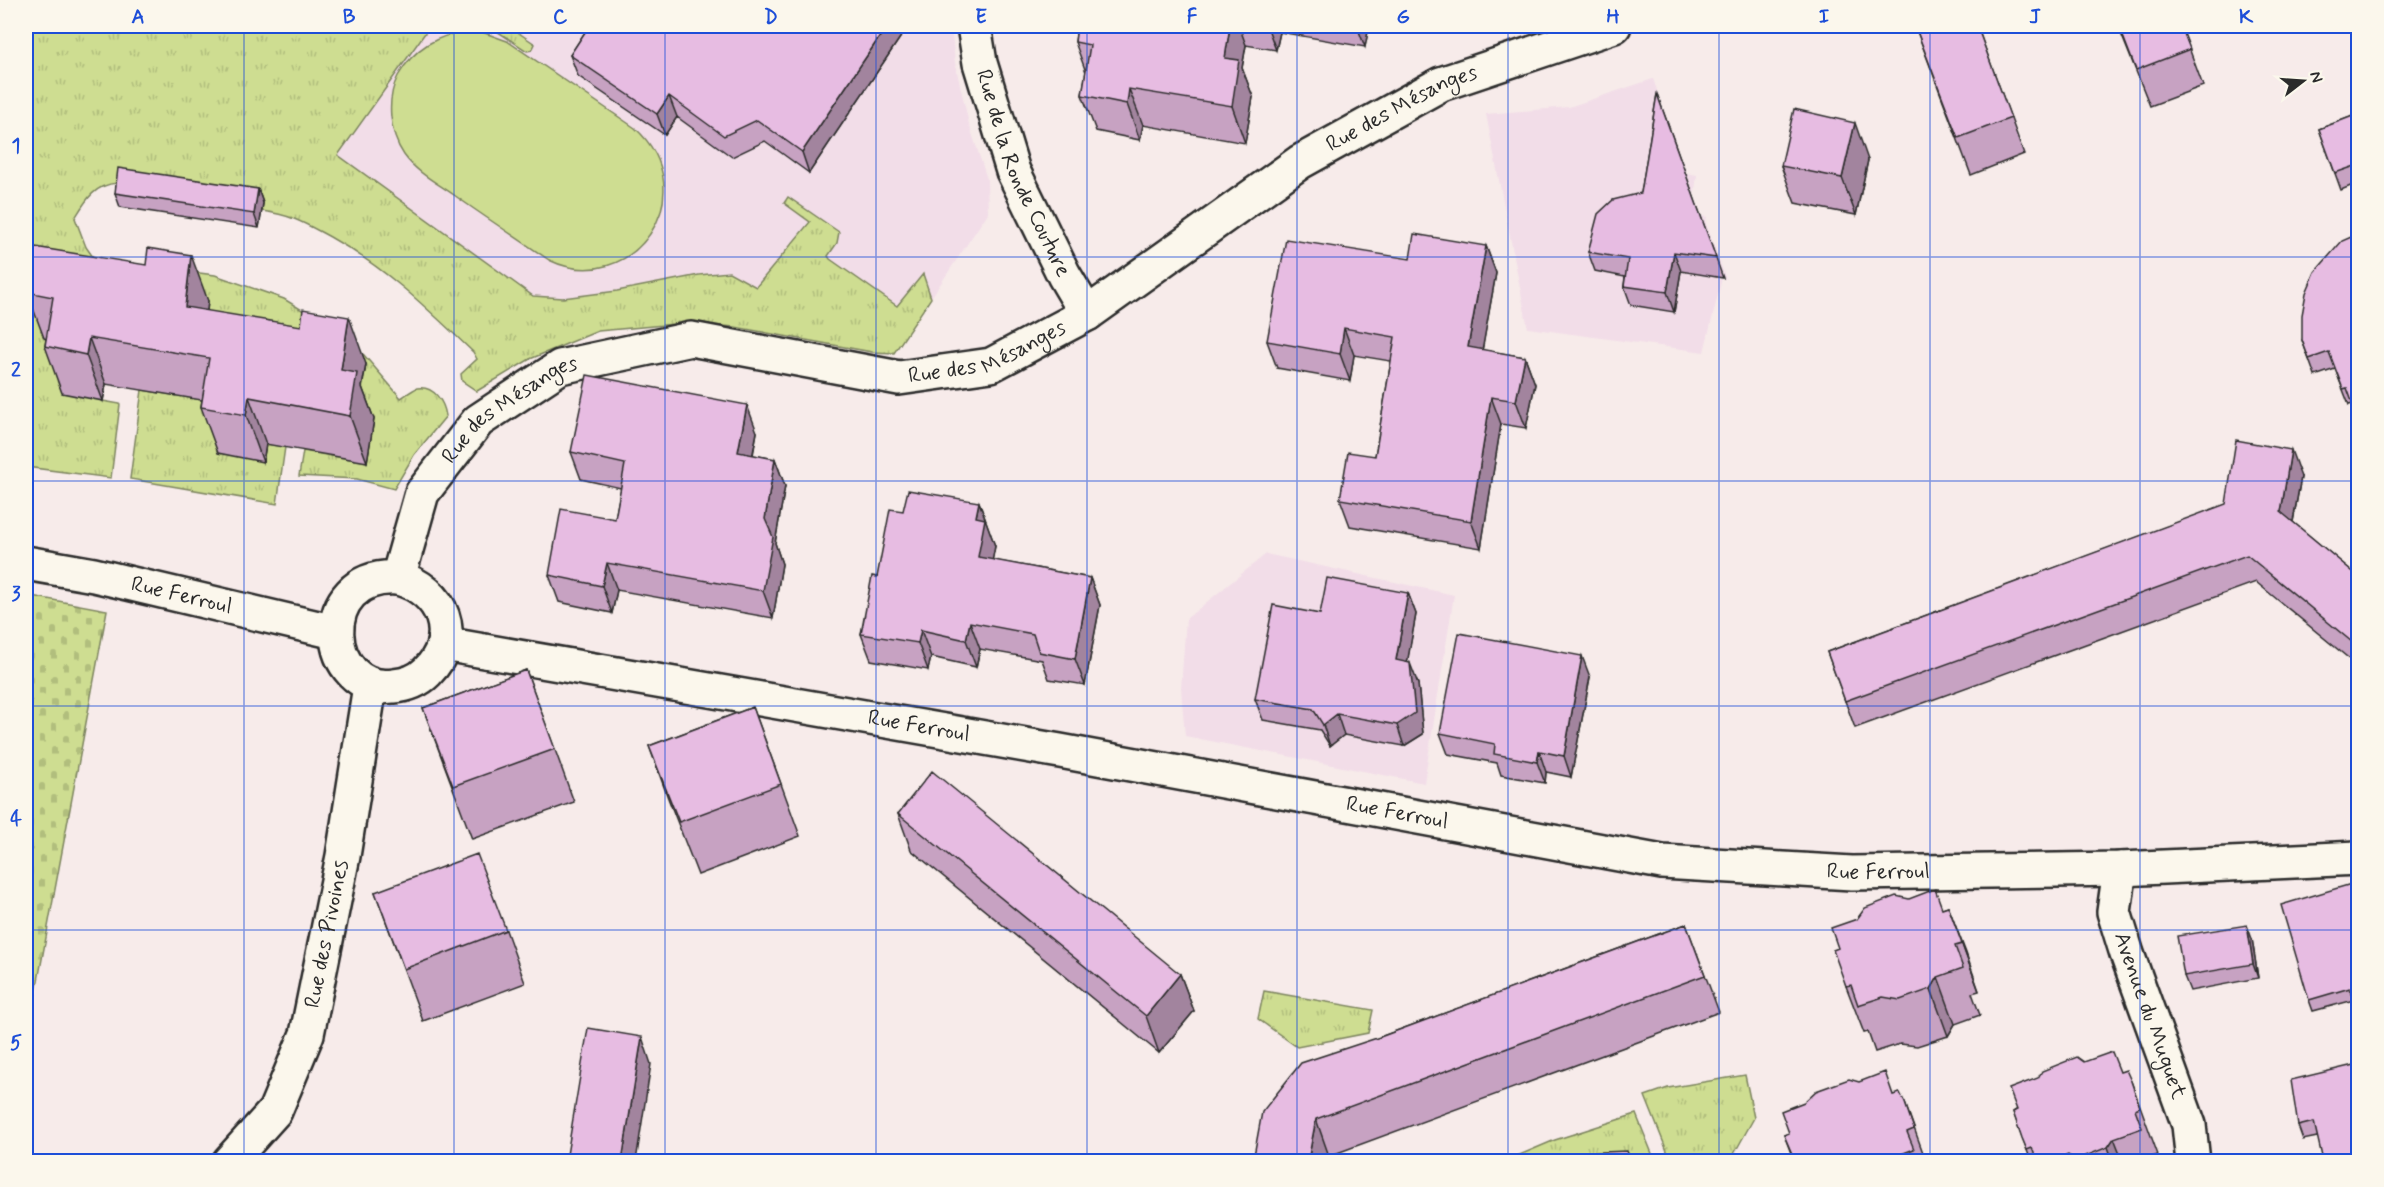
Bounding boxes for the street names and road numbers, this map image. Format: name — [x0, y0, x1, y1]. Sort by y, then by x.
street label: Rue des Mésanges — [1321, 59, 1481, 159]
street label: Rue de la Ronde Couture — [969, 66, 1077, 282]
street label: Rue des Mésanges — [906, 314, 1071, 391]
street label: Rue des Mésanges — [436, 350, 580, 470]
street label: Rue Ferroul — [128, 570, 235, 621]
street label: Rue Ferroul — [866, 704, 972, 749]
street label: Rue Ferroul — [1344, 790, 1450, 836]
street label: Rue des Pivoines — [299, 857, 356, 1011]
street label: Rue Ferroul — [1826, 858, 1930, 887]
street label: Avenue du Muguet — [2107, 929, 2192, 1103]

